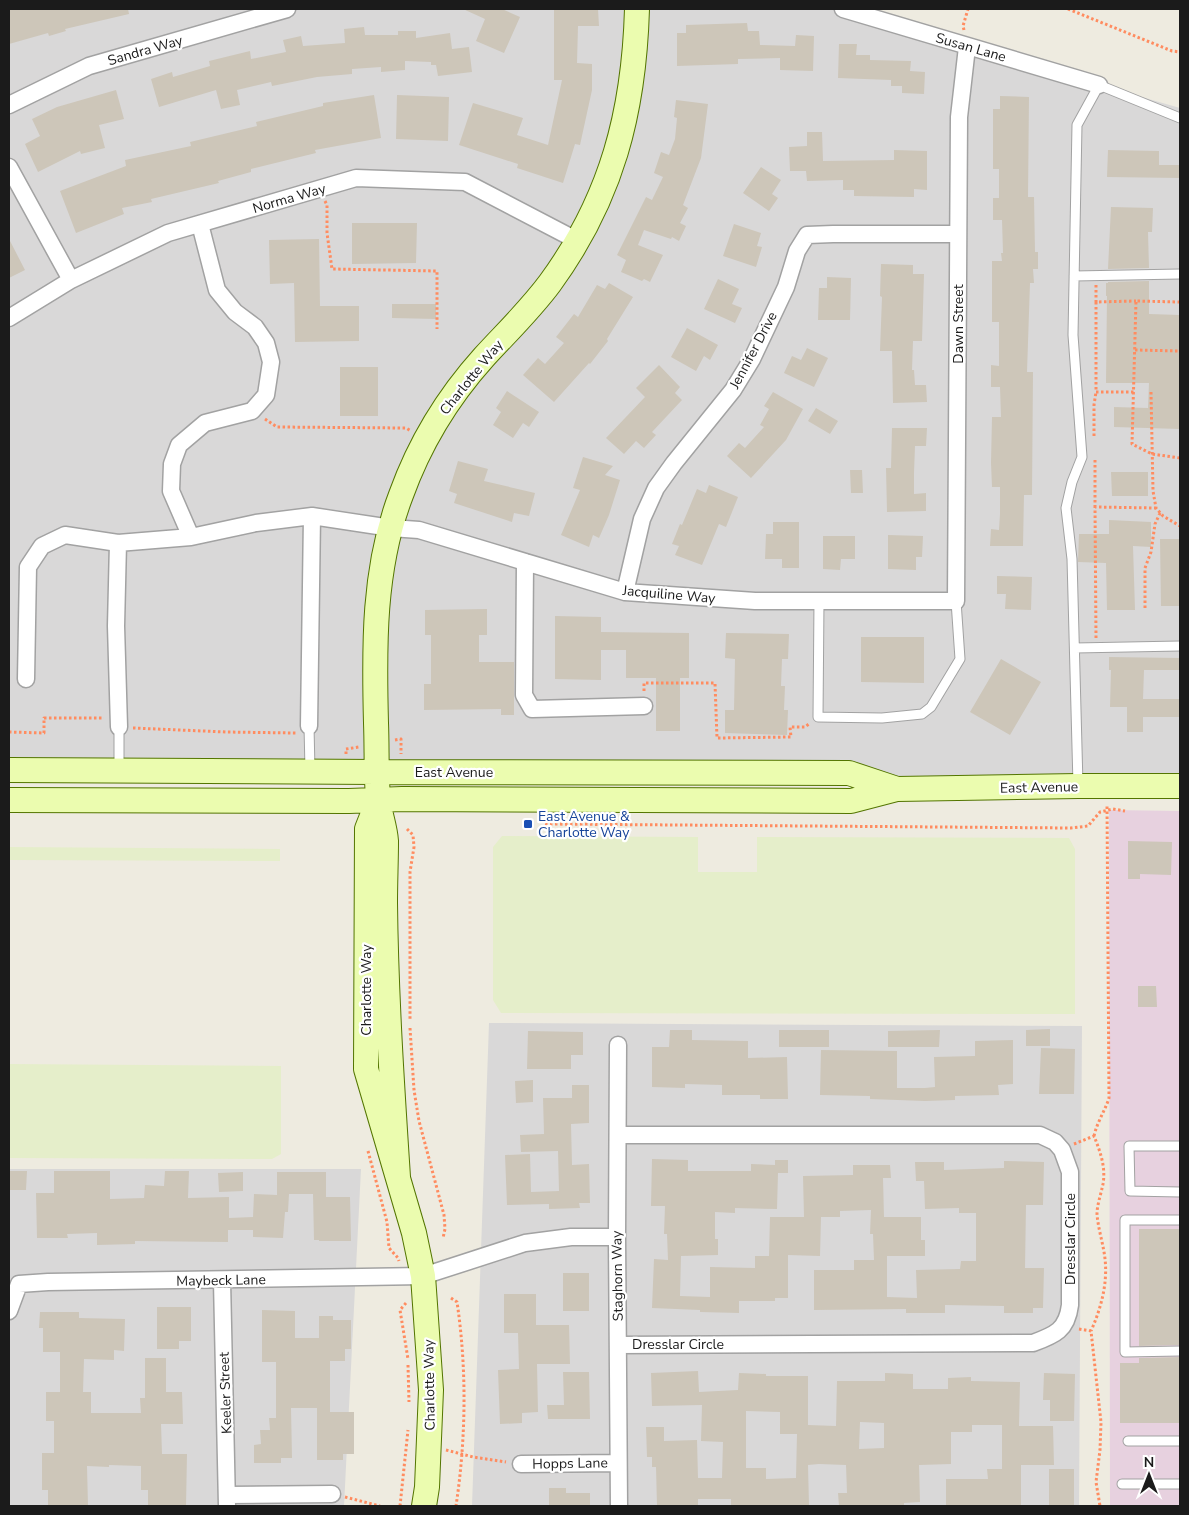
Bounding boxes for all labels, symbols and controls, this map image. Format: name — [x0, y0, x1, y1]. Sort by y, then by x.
street label: Susan Lane — [933, 28, 1008, 67]
street label: Sandra Way — [105, 30, 186, 70]
street label: Norma Way — [250, 179, 329, 218]
street label: Dawn Street — [949, 284, 968, 364]
street label: Jennifer Drive — [725, 308, 782, 393]
street label: Charlotte Way — [435, 335, 508, 419]
street label: Jacquiline Way — [621, 581, 717, 608]
street label: East Avenue — [415, 763, 493, 782]
street label: East Avenue — [1000, 777, 1078, 798]
place label: East Avenue & Charlotte Way — [538, 807, 630, 842]
marker: East Avenue & Charlotte Way — [522, 818, 534, 830]
street label: Charlotte Way — [357, 944, 376, 1036]
street label: Dresslar Circle — [1061, 1193, 1080, 1285]
street label: Staghorn Way — [607, 1230, 628, 1321]
street label: Maybeck Lane — [176, 1270, 266, 1291]
street label: Dresslar Circle — [632, 1335, 724, 1354]
street label: Charlotte Way — [419, 1338, 440, 1431]
street label: Keeler Street — [215, 1352, 236, 1434]
north arrow — [1124, 1450, 1174, 1500]
street label: Hopps Lane — [532, 1453, 608, 1474]
text: N — [1144, 1453, 1154, 1472]

